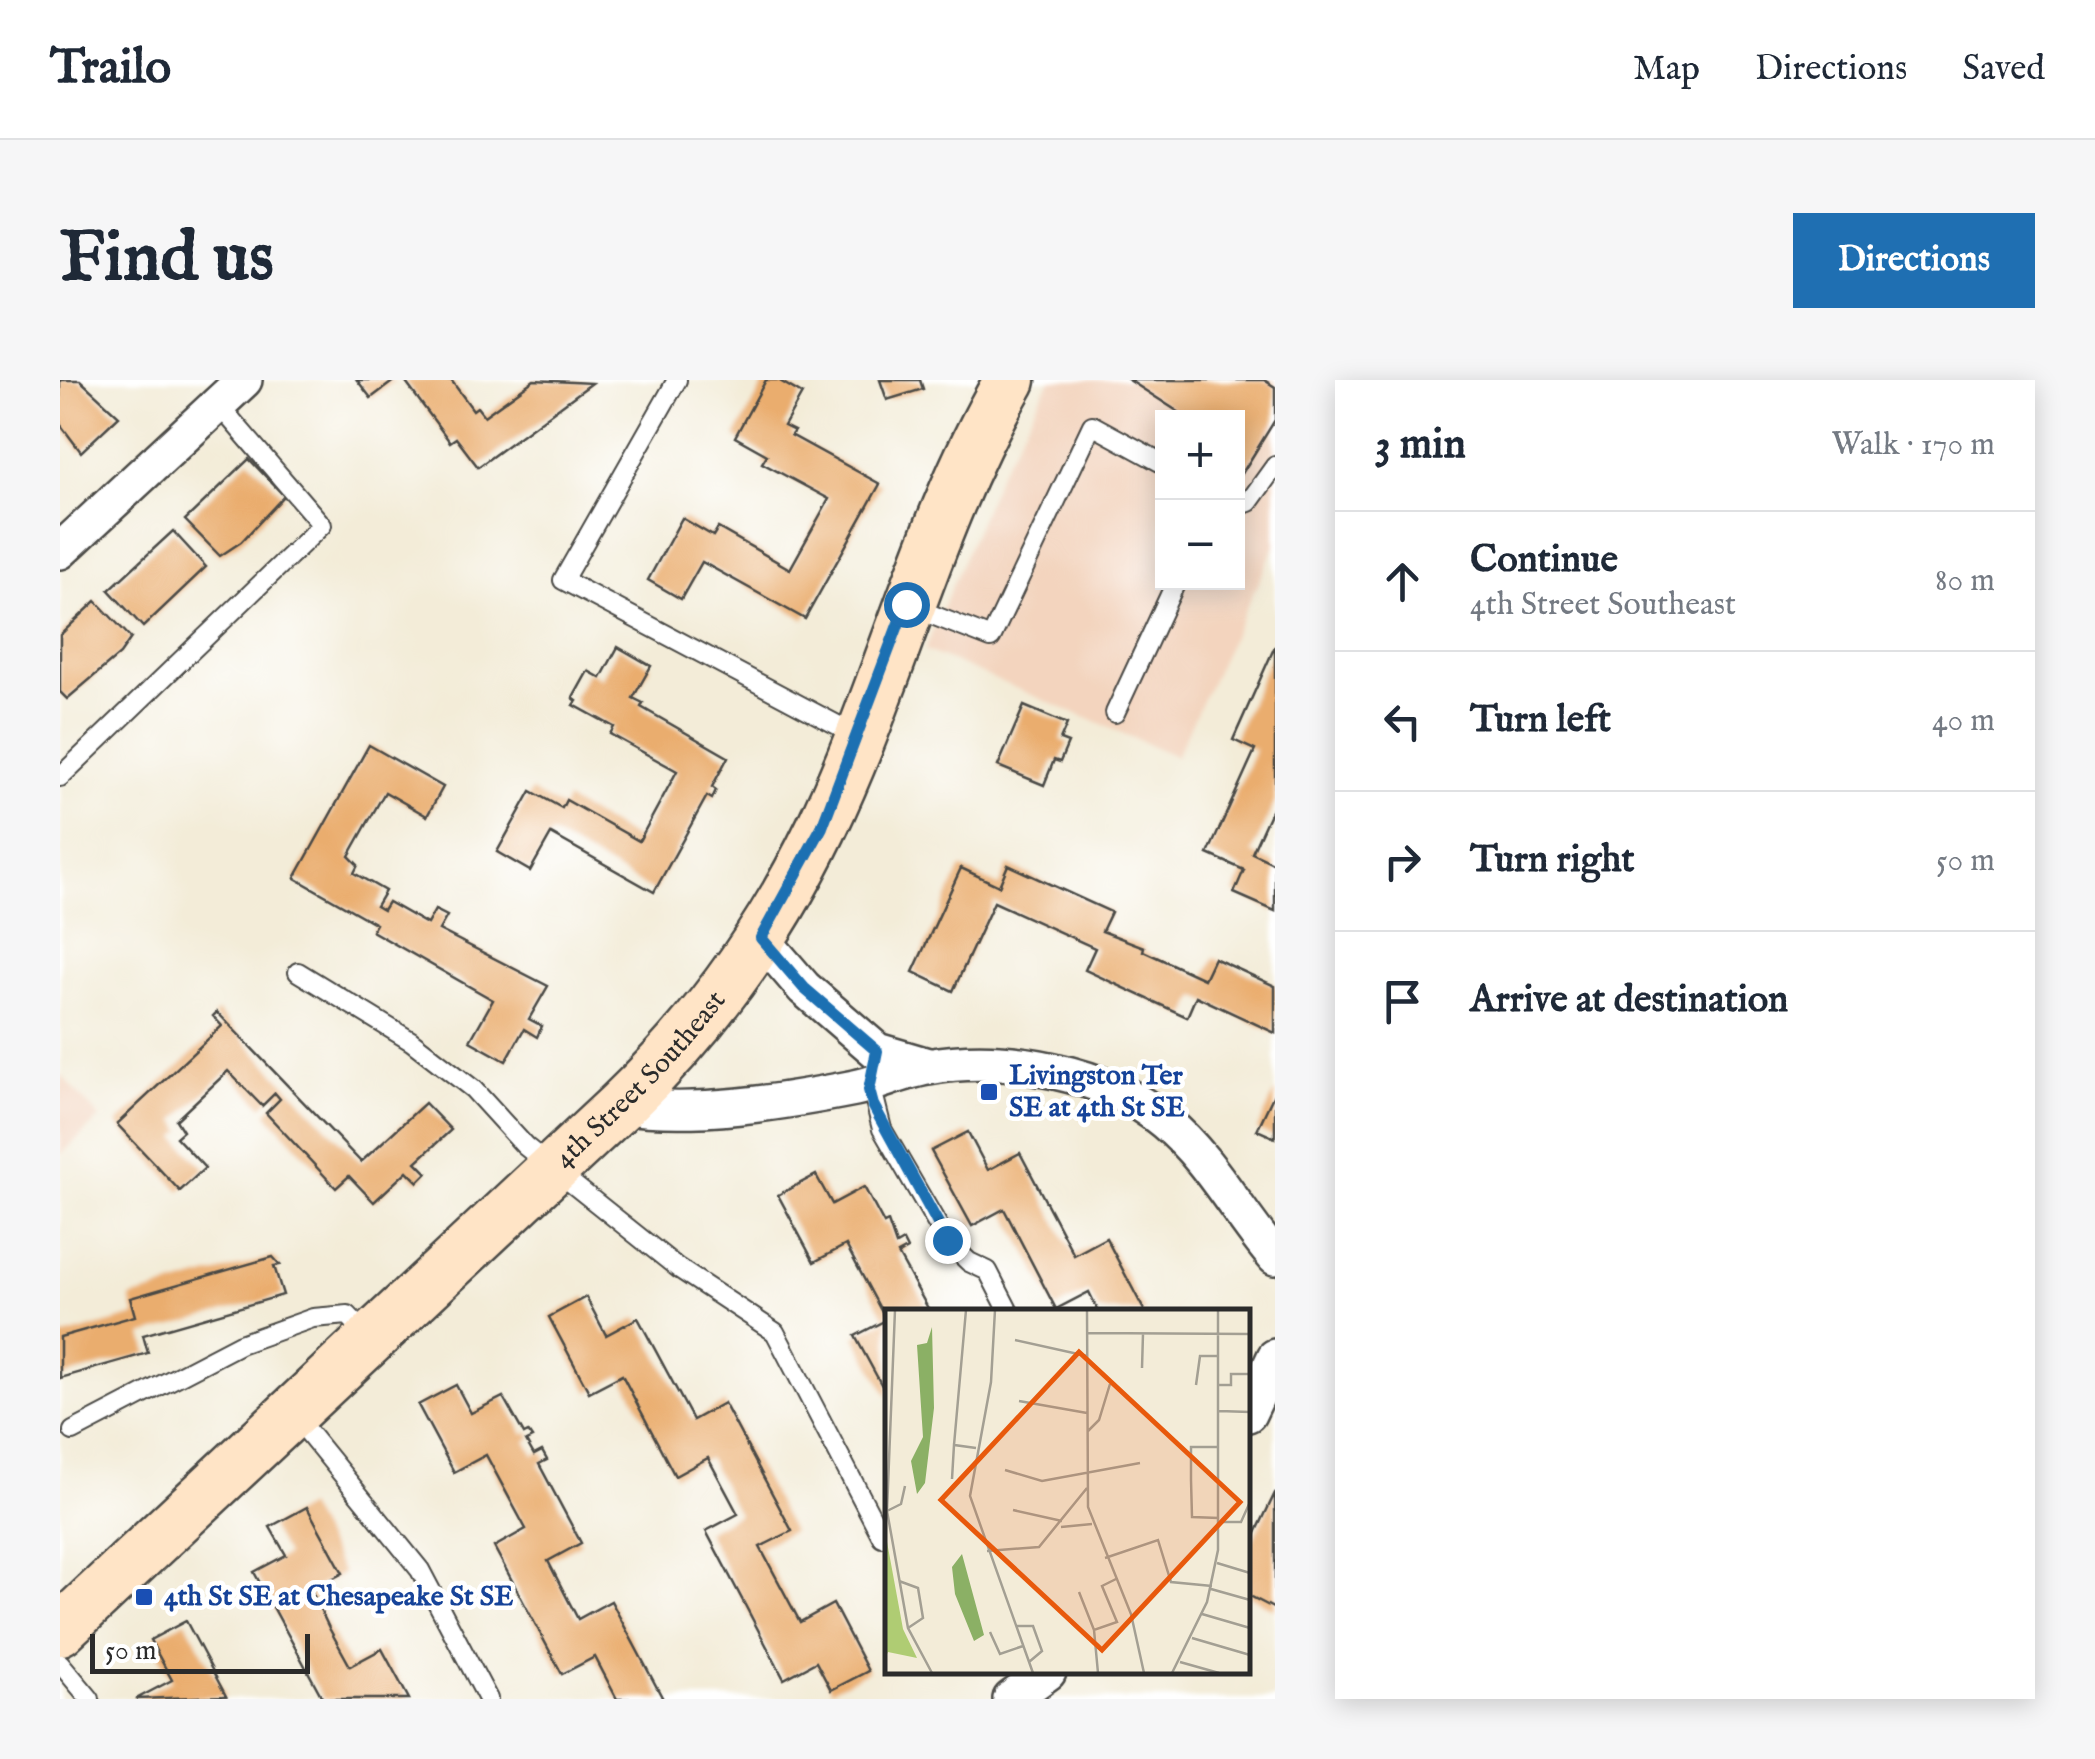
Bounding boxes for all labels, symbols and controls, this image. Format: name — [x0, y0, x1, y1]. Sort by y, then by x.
text: Trailo — [50, 39, 171, 99]
text: Map — [1633, 47, 1700, 92]
text: Directions — [1755, 47, 1907, 92]
text: Saved — [1962, 47, 2045, 92]
button: Directions — [1793, 213, 2035, 308]
text: Find us — [60, 216, 274, 304]
map controls — [1155, 410, 1245, 590]
button: + — [1155, 410, 1245, 500]
text: 3 min — [1375, 419, 1466, 472]
text: Walk · 170 m — [1831, 425, 1995, 466]
button: − — [1155, 500, 1245, 590]
text: Continue — [1470, 537, 1618, 585]
icon: ahead — [1375, 554, 1430, 609]
text: 80 m — [1935, 561, 1995, 602]
route start — [884, 582, 930, 628]
text: 4th Street Southeast — [1470, 585, 1736, 626]
icon: left — [1375, 694, 1430, 749]
text: Turn left — [1470, 697, 1611, 745]
text: 40 m — [1932, 701, 1995, 742]
icon: right — [1375, 834, 1430, 889]
text: Turn right — [1470, 837, 1634, 885]
text: 50 m — [1936, 841, 1995, 882]
icon: arrive — [1375, 974, 1430, 1029]
text: Arrive at destination — [1470, 977, 1788, 1025]
street label: 4th Street Southeast — [547, 984, 734, 1176]
place label: Livingston Ter SE at 4th St SE — [1009, 1059, 1185, 1126]
marker: Livingston Ter SE at 4th St SE — [978, 1081, 1000, 1103]
route end — [925, 1218, 971, 1264]
inset map — [885, 1309, 1250, 1674]
place label: 4th St SE at Chesapeake St SE — [164, 1580, 514, 1615]
marker: 4th St SE at Chesapeake St SE — [133, 1586, 155, 1608]
scale bar — [90, 1629, 310, 1674]
text: 50 m — [105, 1634, 157, 1669]

